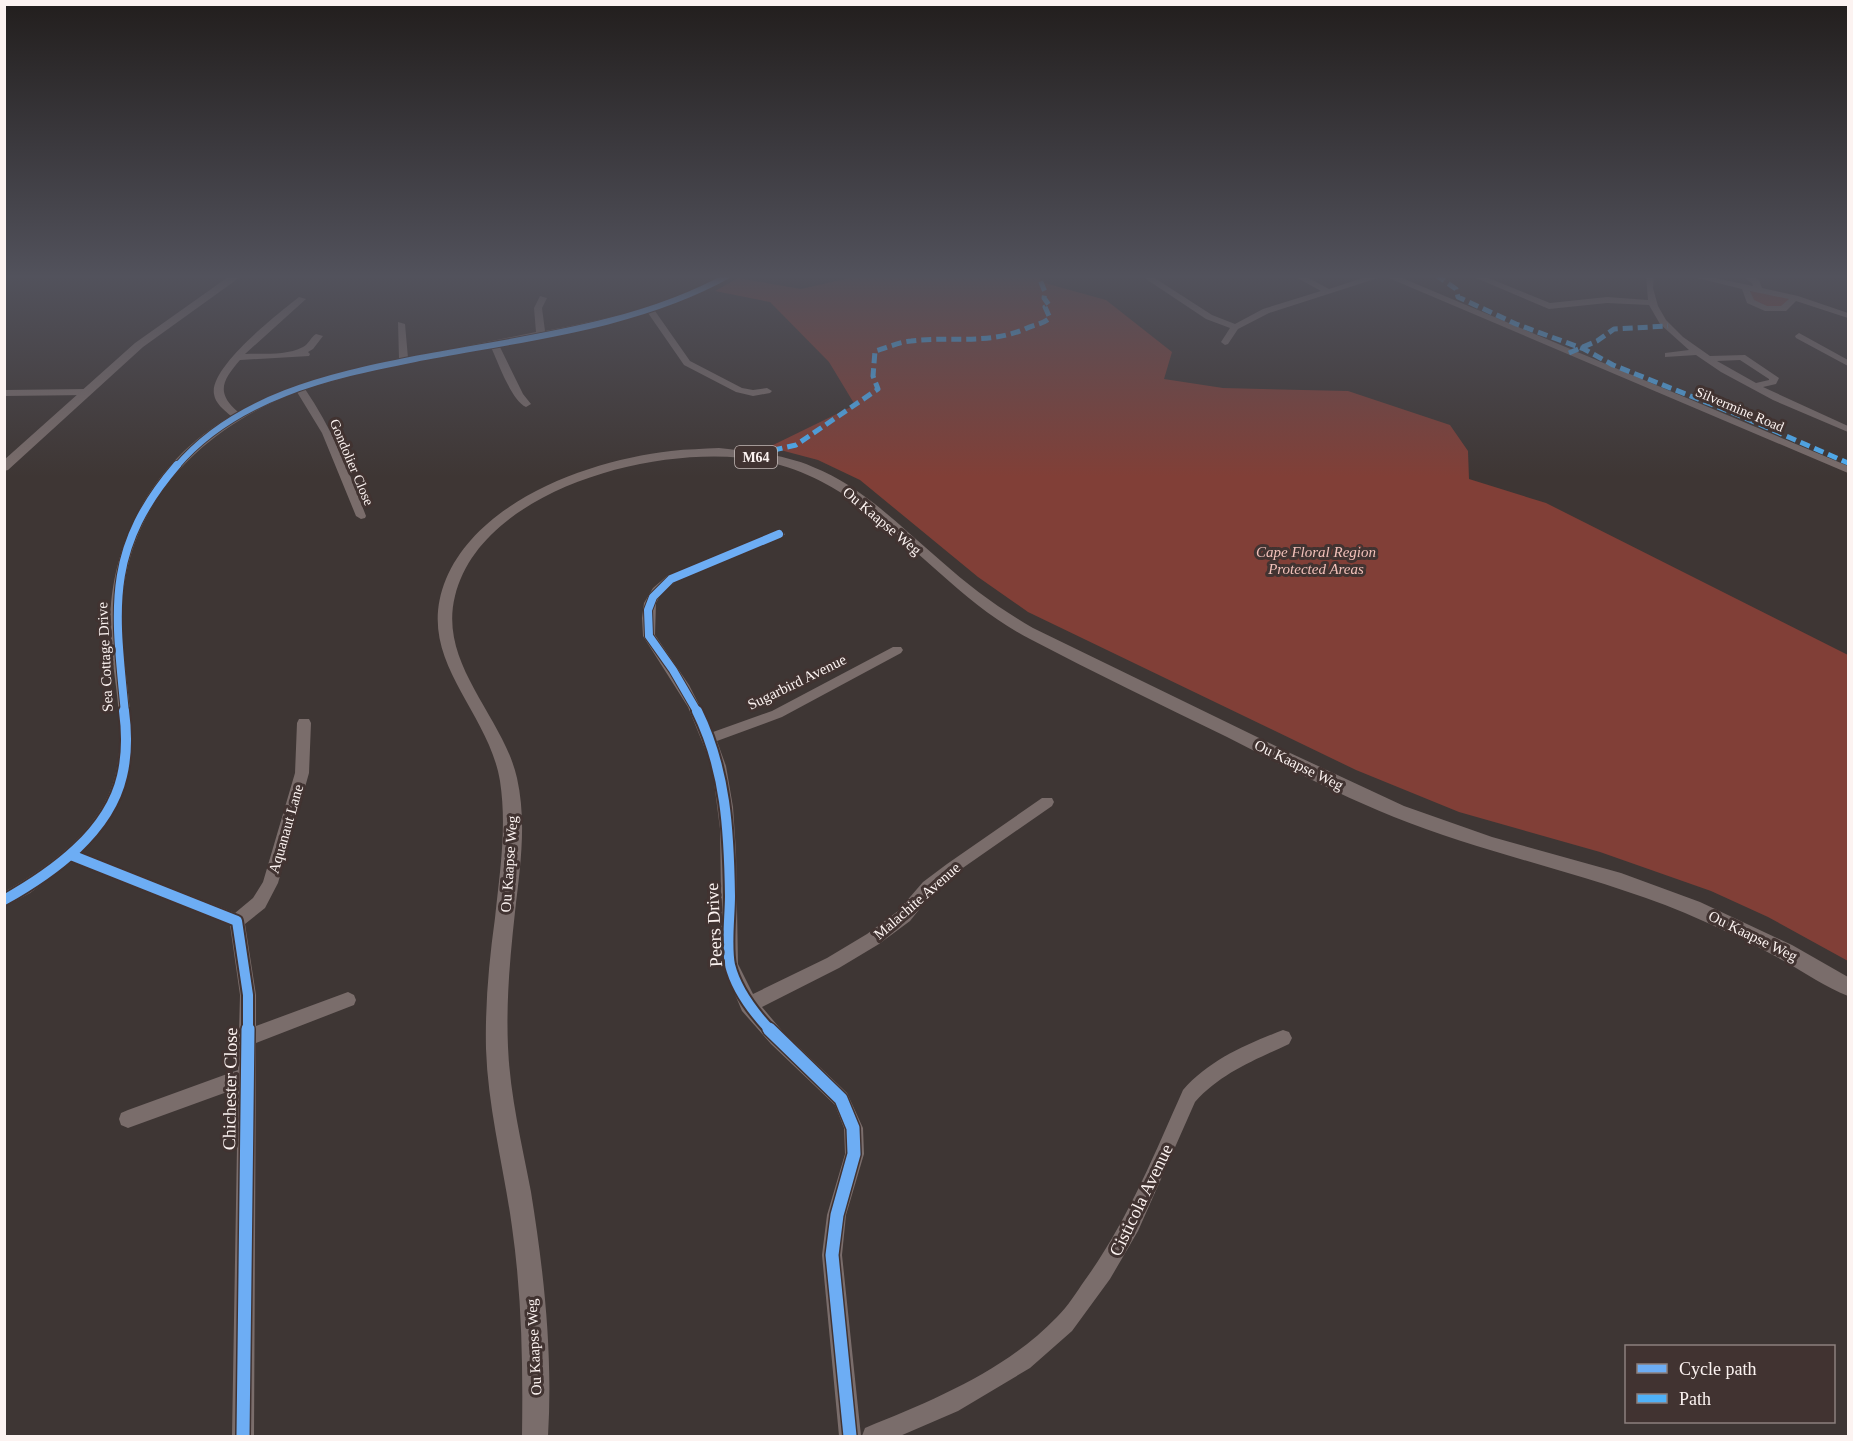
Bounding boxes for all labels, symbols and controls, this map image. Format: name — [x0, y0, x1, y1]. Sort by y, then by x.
street label: Silvermine Road — [1693, 384, 1786, 435]
street label: Gondolier Close — [327, 417, 376, 508]
road number: M64 — [735, 446, 777, 468]
street label: Ou Kaapse Weg — [840, 484, 925, 559]
park label: Cape Floral Region Protected Areas — [1256, 544, 1376, 577]
street label: Sea Cottage Drive — [94, 601, 116, 712]
street label: Sugarbird Avenue — [745, 651, 849, 713]
street label: Ou Kaapse Weg — [1252, 737, 1346, 794]
street label: Aquanaut Lane — [266, 782, 306, 875]
street label: Ou Kaapse Weg — [498, 815, 520, 913]
street label: Malachite Avenue — [871, 859, 963, 943]
street label: Peers Drive — [702, 882, 726, 968]
street label: Ou Kaapse Weg — [1706, 908, 1800, 965]
street label: Chichester Close — [219, 1028, 241, 1150]
street label: Cisticola Avenue — [1105, 1141, 1177, 1259]
street label: Ou Kaapse Weg — [523, 1298, 545, 1396]
legend — [1625, 1345, 1835, 1423]
text: Cycle path — [1679, 1359, 1756, 1379]
text: Path — [1679, 1389, 1711, 1409]

